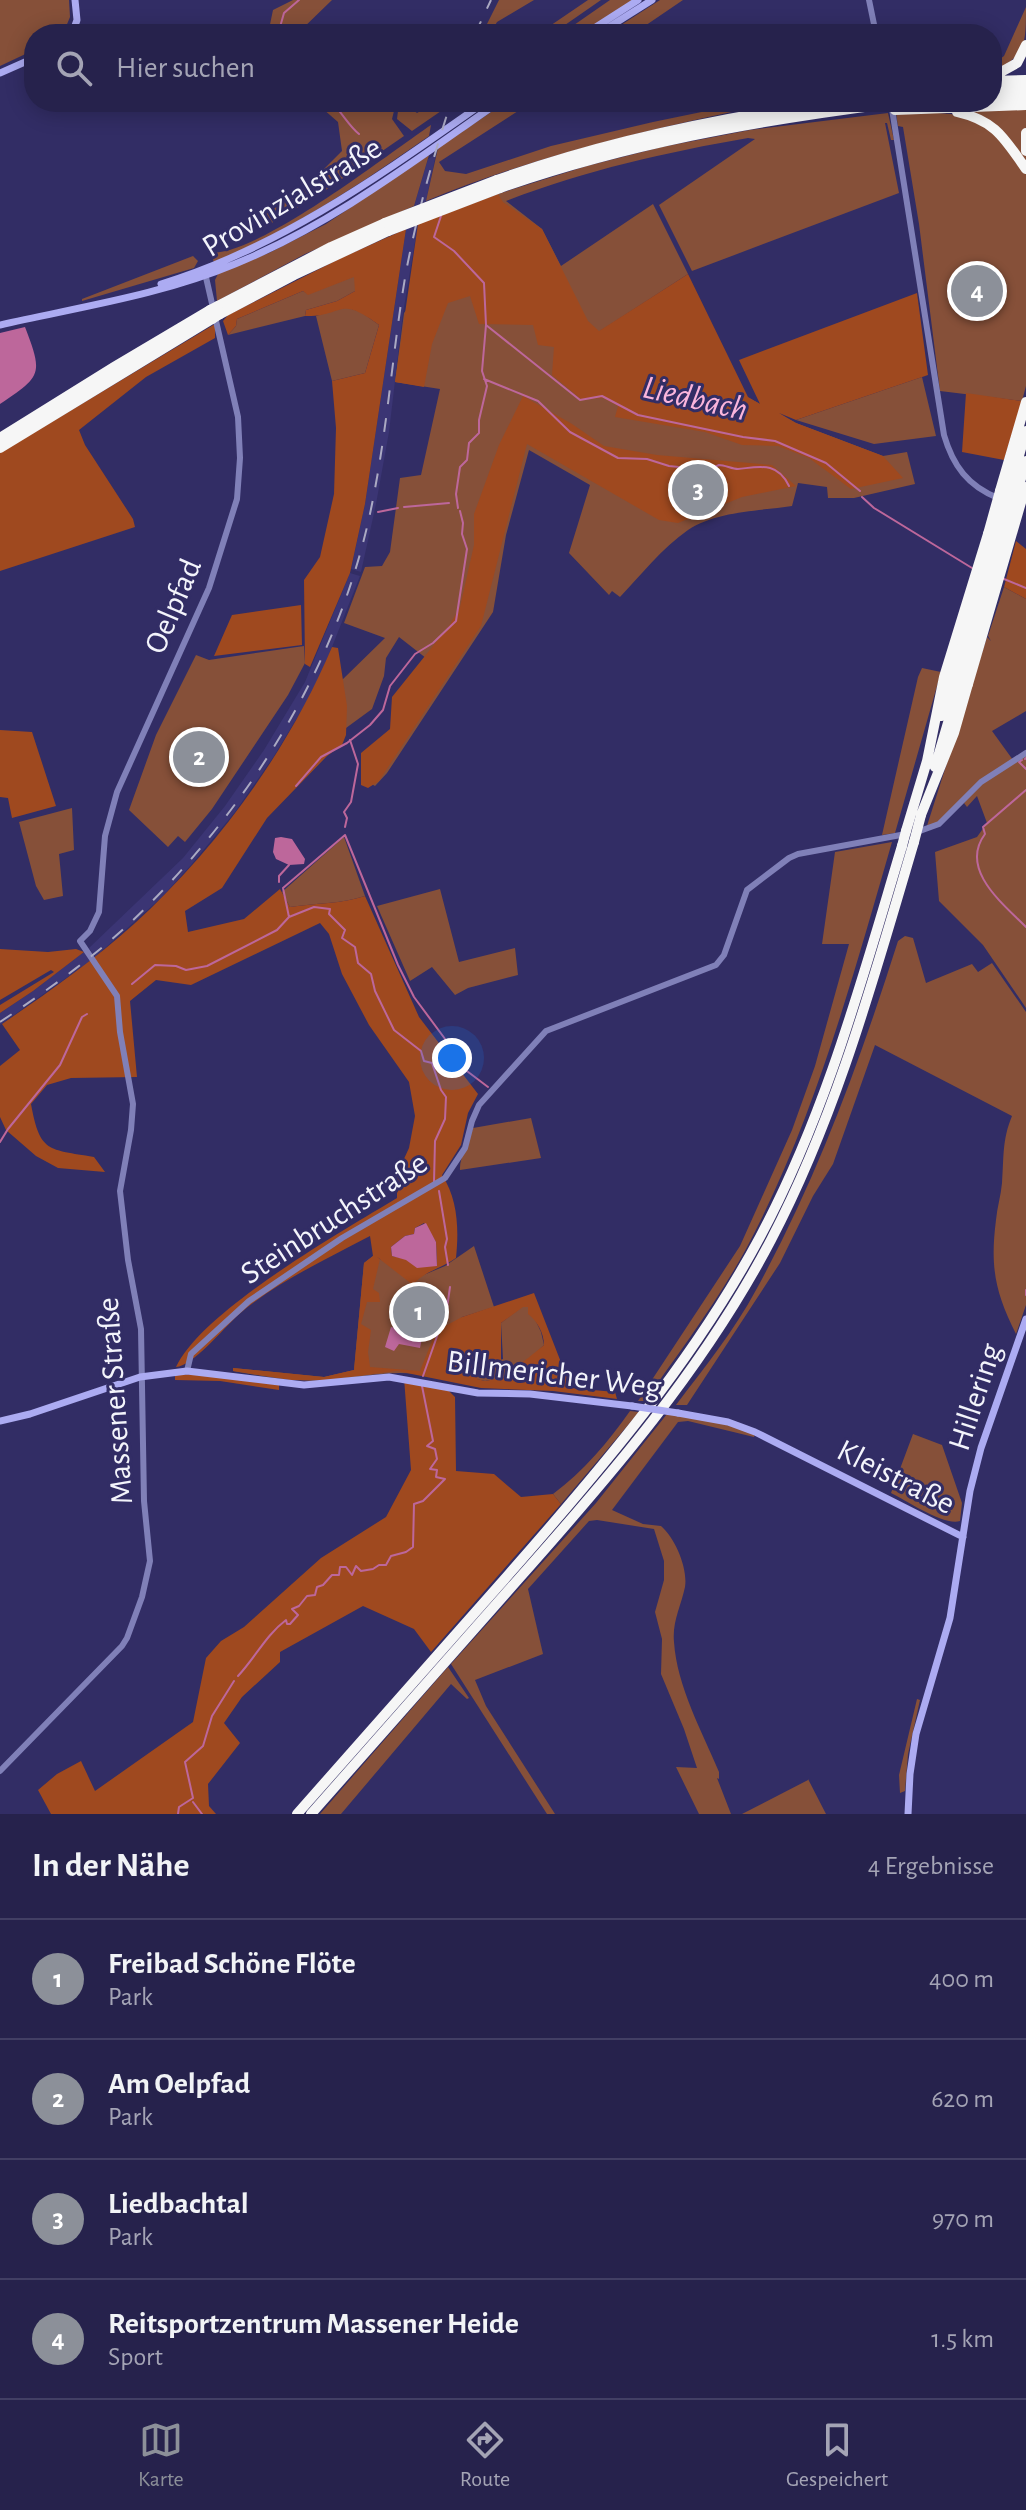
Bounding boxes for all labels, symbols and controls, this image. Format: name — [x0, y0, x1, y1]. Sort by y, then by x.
search box — [24, 24, 1002, 112]
icon: search — [52, 46, 96, 90]
text: Hier suchen — [116, 53, 255, 83]
street label: Provinzialstraße — [197, 131, 387, 263]
pin: 4 — [951, 261, 1003, 321]
water label: Liedbach — [639, 370, 751, 428]
pin: 3 — [672, 460, 724, 520]
street label: Oelpfad — [139, 554, 207, 658]
pin: 2 — [173, 727, 225, 787]
your location — [432, 1038, 472, 1078]
street label: Steinbruchstraße — [235, 1146, 433, 1290]
pin: 1 — [393, 1282, 445, 1342]
street label: Massener Straße — [92, 1296, 138, 1506]
street label: Hillering — [943, 1339, 1007, 1454]
street label: Billmericher Weg — [445, 1345, 663, 1403]
street label: Kleistraße — [832, 1434, 960, 1520]
text: In der Nähe — [32, 1849, 189, 1883]
text: 4 Ergebnisse — [868, 1853, 994, 1879]
text: Freibad Schöne Flöte — [108, 1949, 356, 1979]
text: 1 — [53, 1966, 63, 1992]
text: 400 m — [929, 1966, 994, 1992]
text: Park — [108, 1984, 153, 2010]
text: Am Oelpfad — [108, 2069, 250, 2099]
text: 2 — [52, 2086, 64, 2112]
text: 620 m — [931, 2086, 994, 2112]
text: Park — [108, 2104, 153, 2130]
text: Liedbachtal — [108, 2189, 249, 2219]
text: 3 — [52, 2206, 64, 2232]
text: 970 m — [932, 2206, 994, 2232]
text: Park — [108, 2224, 153, 2250]
text: Reitsportzentrum Massener Heide — [108, 2309, 519, 2339]
text: 4 — [51, 2326, 65, 2352]
text: 1.5 km — [931, 2326, 994, 2352]
text: Sport — [108, 2344, 163, 2370]
tab: Karte — [138, 2418, 184, 2492]
tab: Route — [460, 2418, 510, 2492]
tab: Gespeichert — [786, 2418, 888, 2492]

